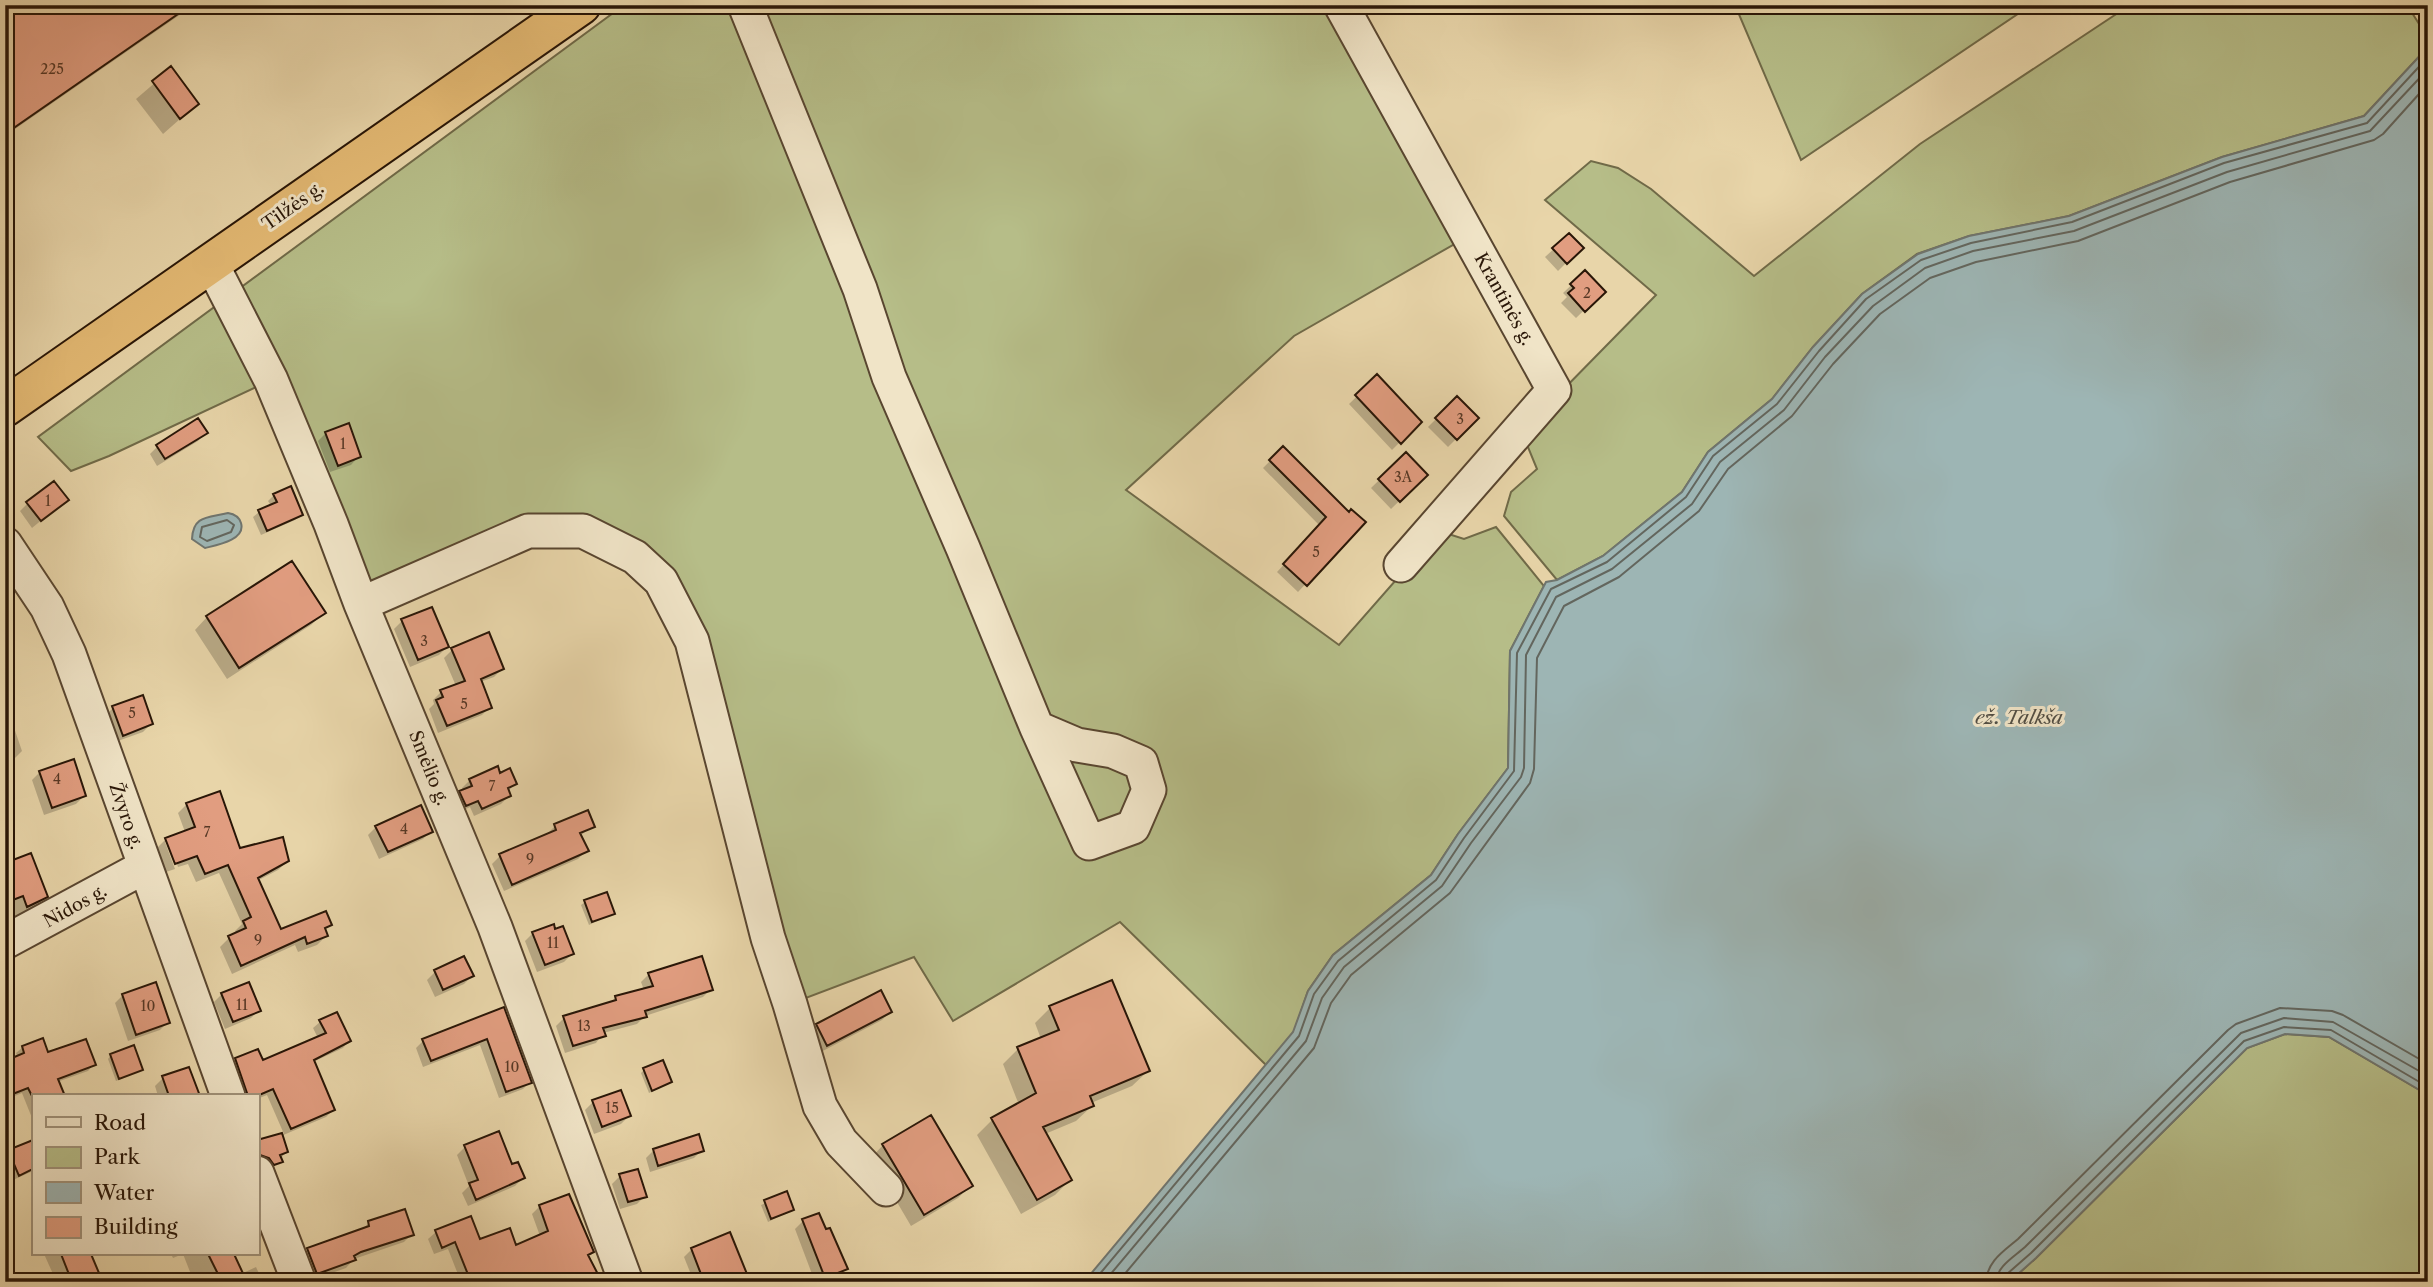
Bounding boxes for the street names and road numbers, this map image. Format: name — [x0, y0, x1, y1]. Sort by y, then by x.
street label: Tilžės g. — [258, 177, 328, 235]
street label: Krantinės g. — [1470, 249, 1538, 349]
street label: Smėlio g. — [404, 727, 454, 809]
street label: Žvyro g. — [104, 779, 149, 852]
street label: Nidos g. — [39, 880, 111, 932]

